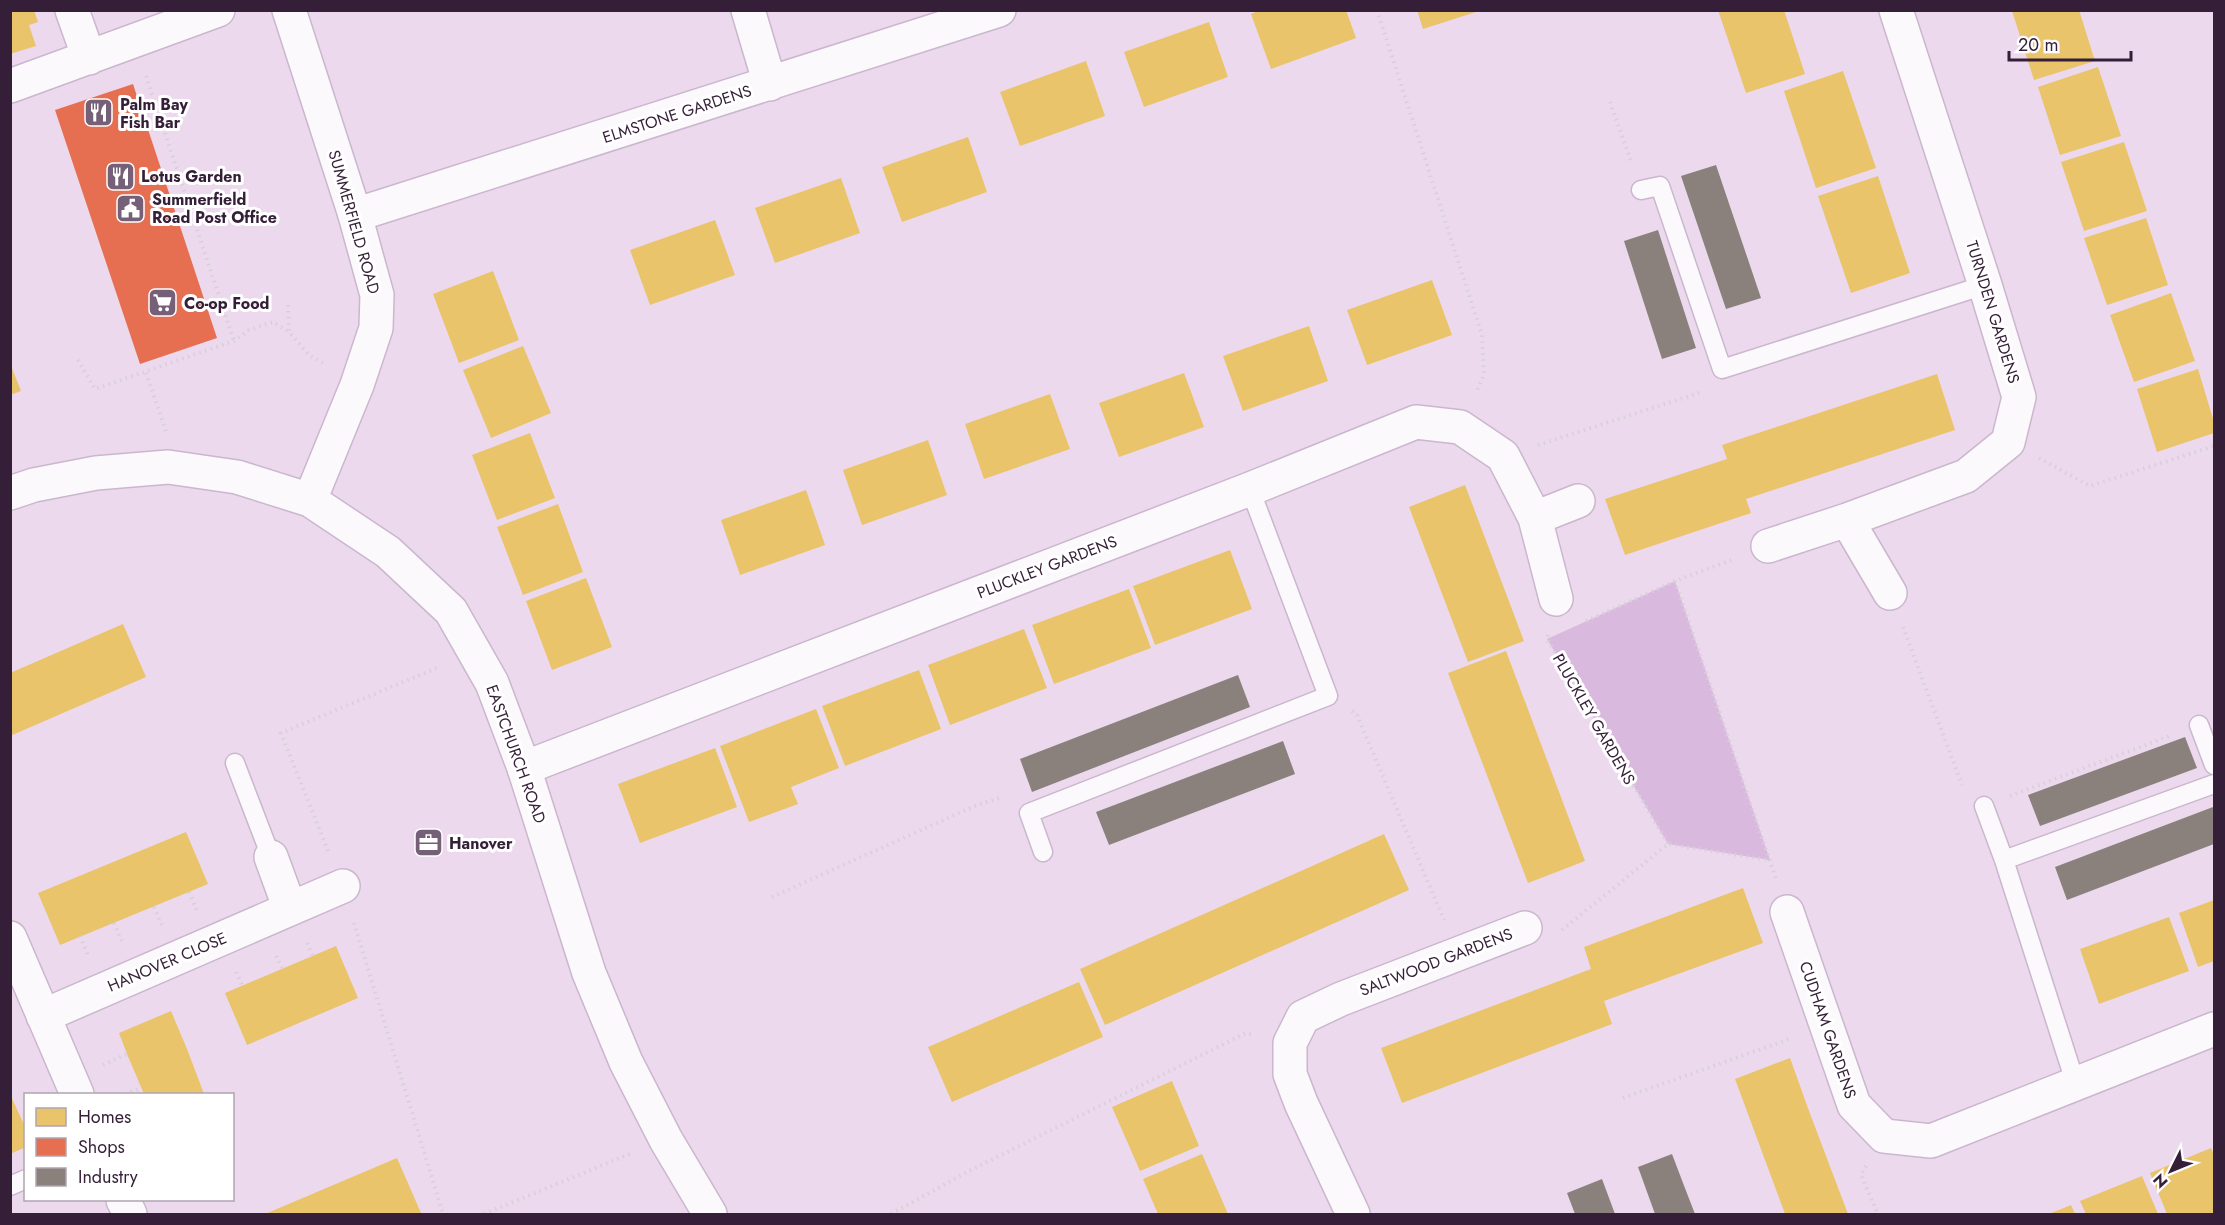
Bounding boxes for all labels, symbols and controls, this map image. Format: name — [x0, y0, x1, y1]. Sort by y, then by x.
scale bar — [2009, 24, 2130, 62]
text: 20 m — [2018, 32, 2058, 58]
street label: ELMSTONE GARDENS — [600, 79, 755, 149]
place label: Palm Bay Fish Bar — [120, 93, 189, 134]
restaurant icon: Palm Bay Fish Bar — [83, 97, 115, 129]
street label: SUMMERFIELD ROAD — [322, 147, 386, 297]
restaurant icon: Lotus Garden — [104, 160, 136, 192]
place label: Lotus Garden — [141, 165, 242, 188]
place label: Summerfield Road Post Office — [152, 188, 277, 229]
public building icon: Summerfield Road Post Office — [115, 192, 147, 224]
street label: TURNDEN GARDENS — [1960, 238, 2026, 386]
supermarket icon: Co-op Food — [147, 287, 179, 319]
place label: Co-op Food — [184, 292, 269, 315]
street label: PLUCKLEY GARDENS — [974, 530, 1120, 604]
street label: PLUCKLEY GARDENS — [1547, 649, 1641, 789]
street label: EASTCHURCH ROAD — [480, 682, 552, 827]
office icon: Hanover — [412, 827, 444, 859]
place label: Hanover — [449, 832, 513, 855]
street label: SALTWOOD GARDENS — [1356, 922, 1516, 1002]
street label: HANOVER CLOSE — [104, 926, 230, 998]
street label: CUDHAM GARDENS — [1794, 958, 1862, 1102]
legend — [24, 1093, 234, 1201]
text: Homes — [78, 1104, 131, 1130]
text: Shops — [78, 1134, 125, 1160]
north arrow — [2141, 1141, 2201, 1201]
text: Industry — [78, 1164, 138, 1190]
text: N — [2148, 1168, 2173, 1193]

